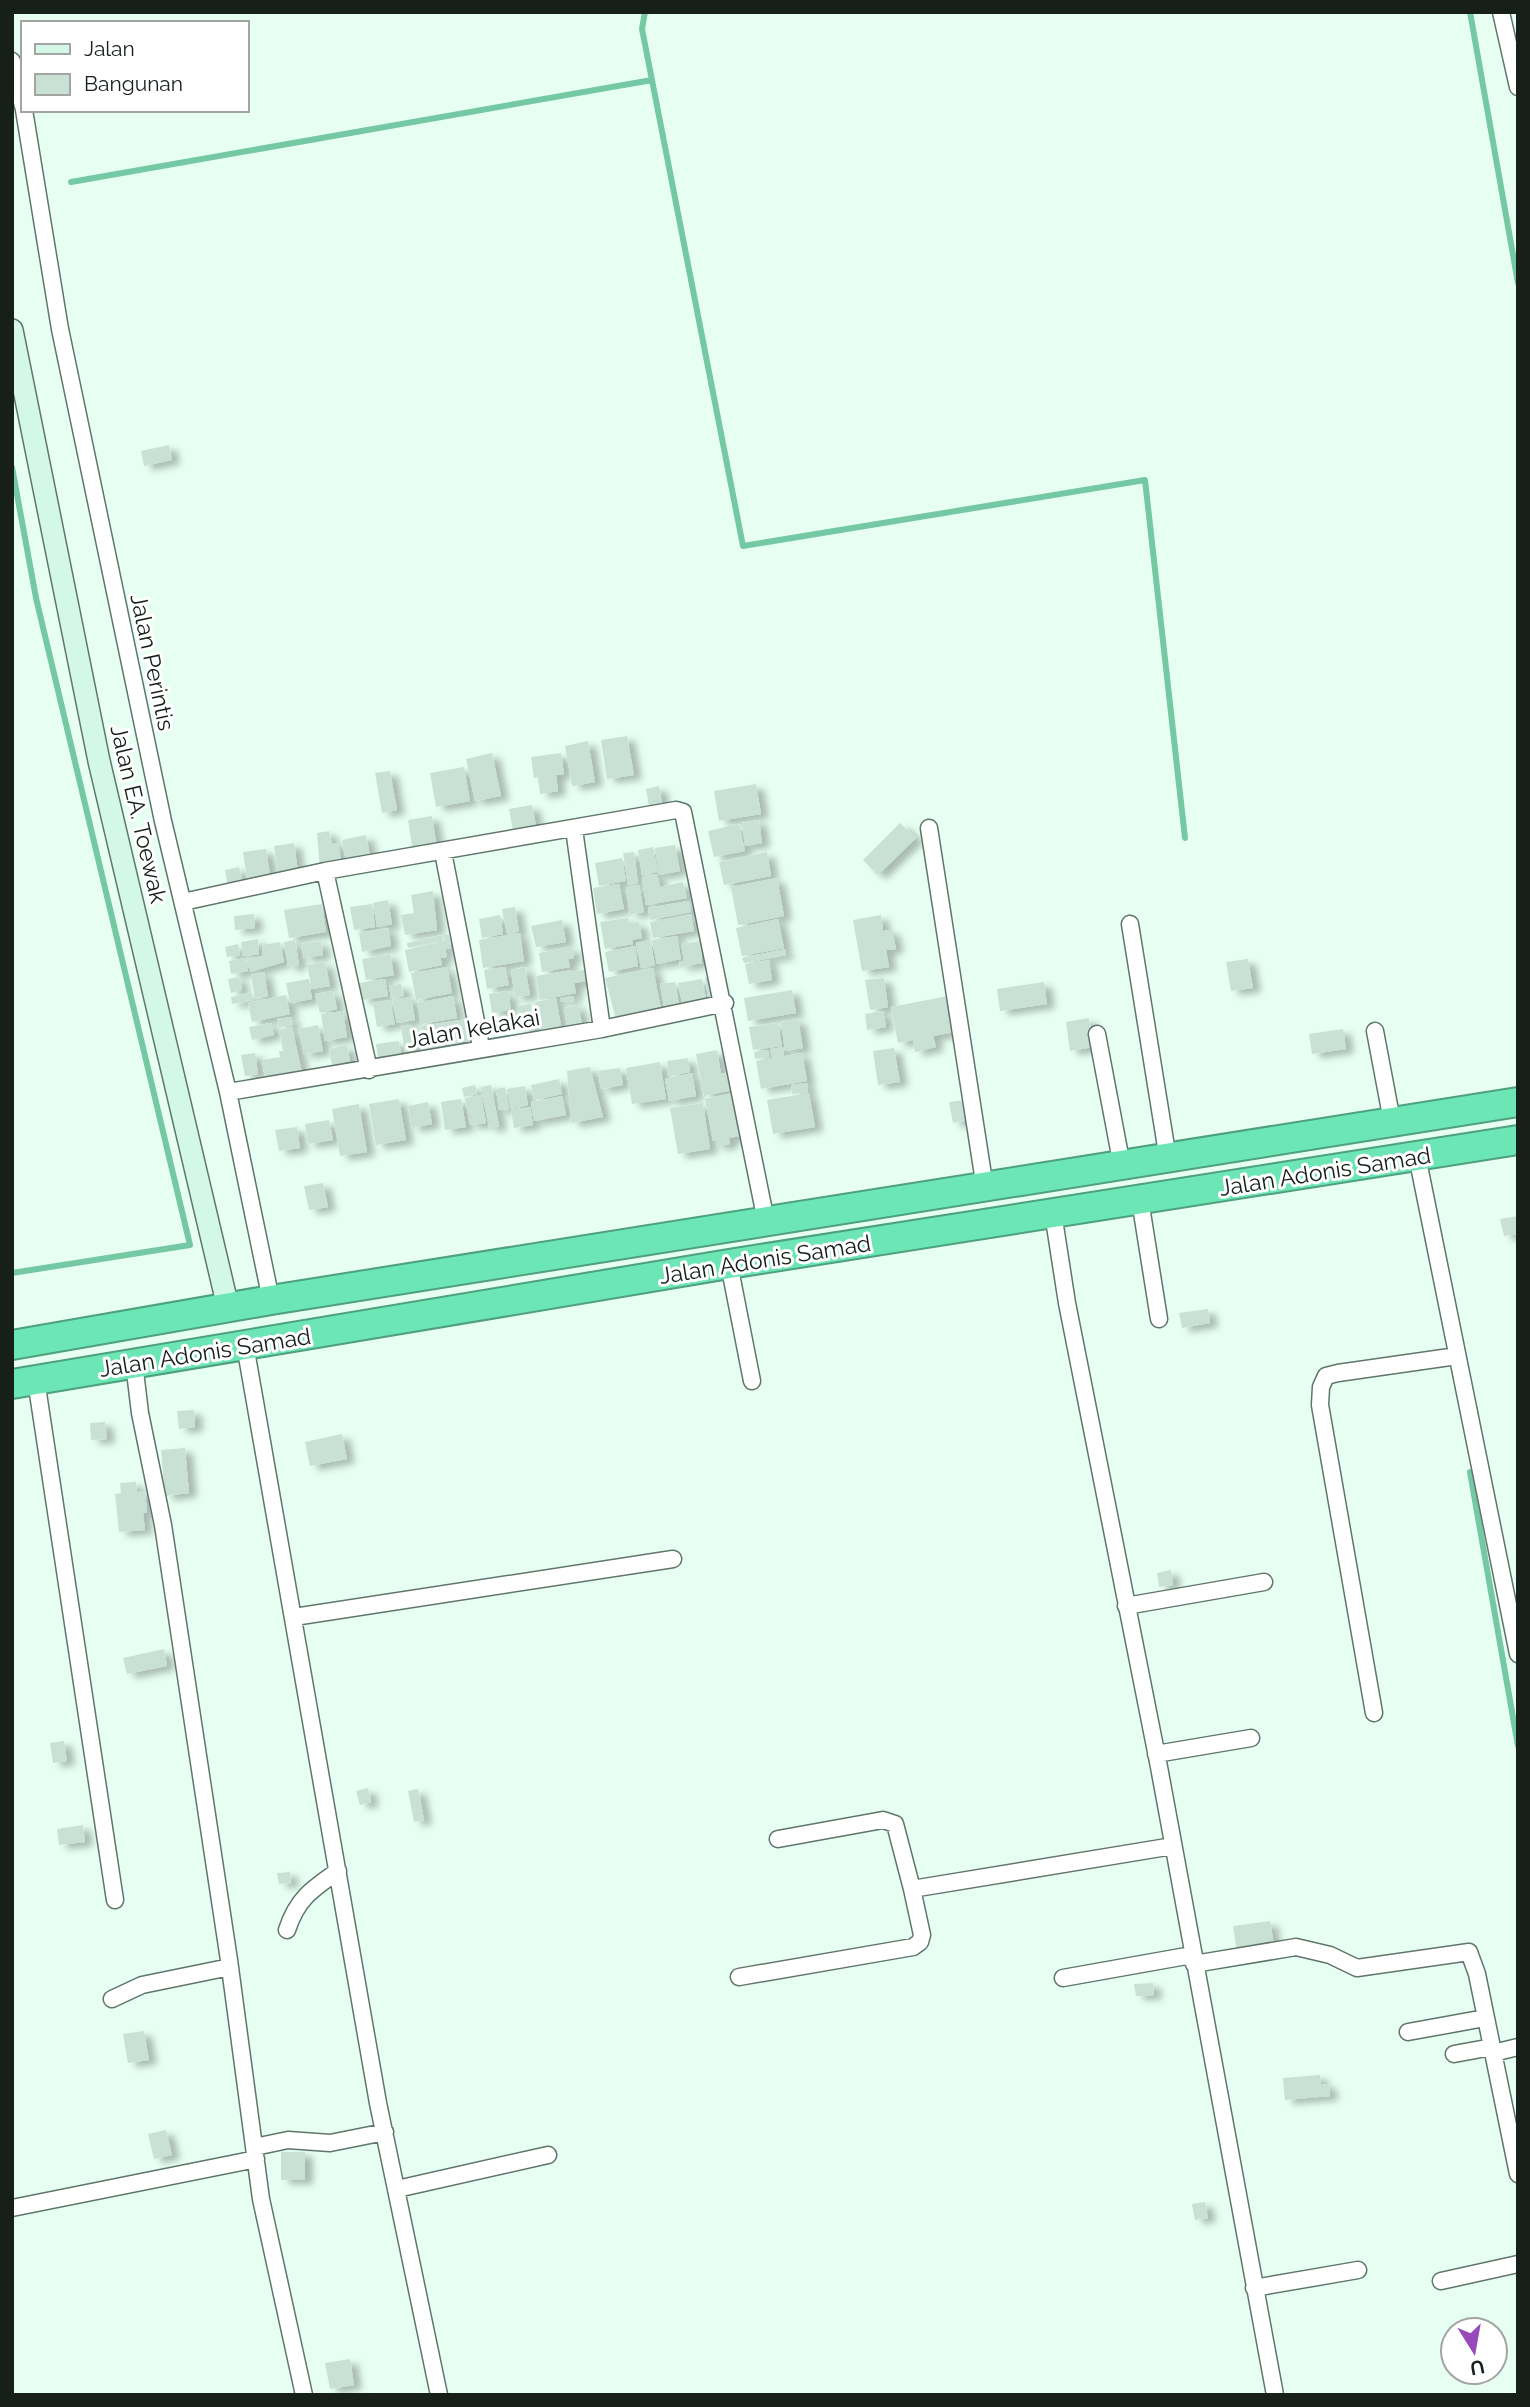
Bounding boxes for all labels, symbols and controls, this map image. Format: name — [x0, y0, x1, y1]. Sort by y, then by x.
legend — [21, 21, 248, 112]
text: Jalan — [84, 36, 135, 61]
text: Bangunan — [84, 71, 183, 96]
street label: Jalan Perintis — [125, 591, 181, 733]
street label: Jalan EA. Toewak — [105, 722, 173, 906]
street label: Jalan kelakai — [404, 1003, 542, 1053]
street label: Jalan Adonis Samad — [1217, 1141, 1433, 1201]
street label: Jalan Adonis Samad — [657, 1229, 873, 1289]
street label: Jalan Adonis Samad — [97, 1322, 313, 1382]
north arrow — [1439, 2316, 1509, 2386]
text: U — [1468, 2356, 1486, 2380]

